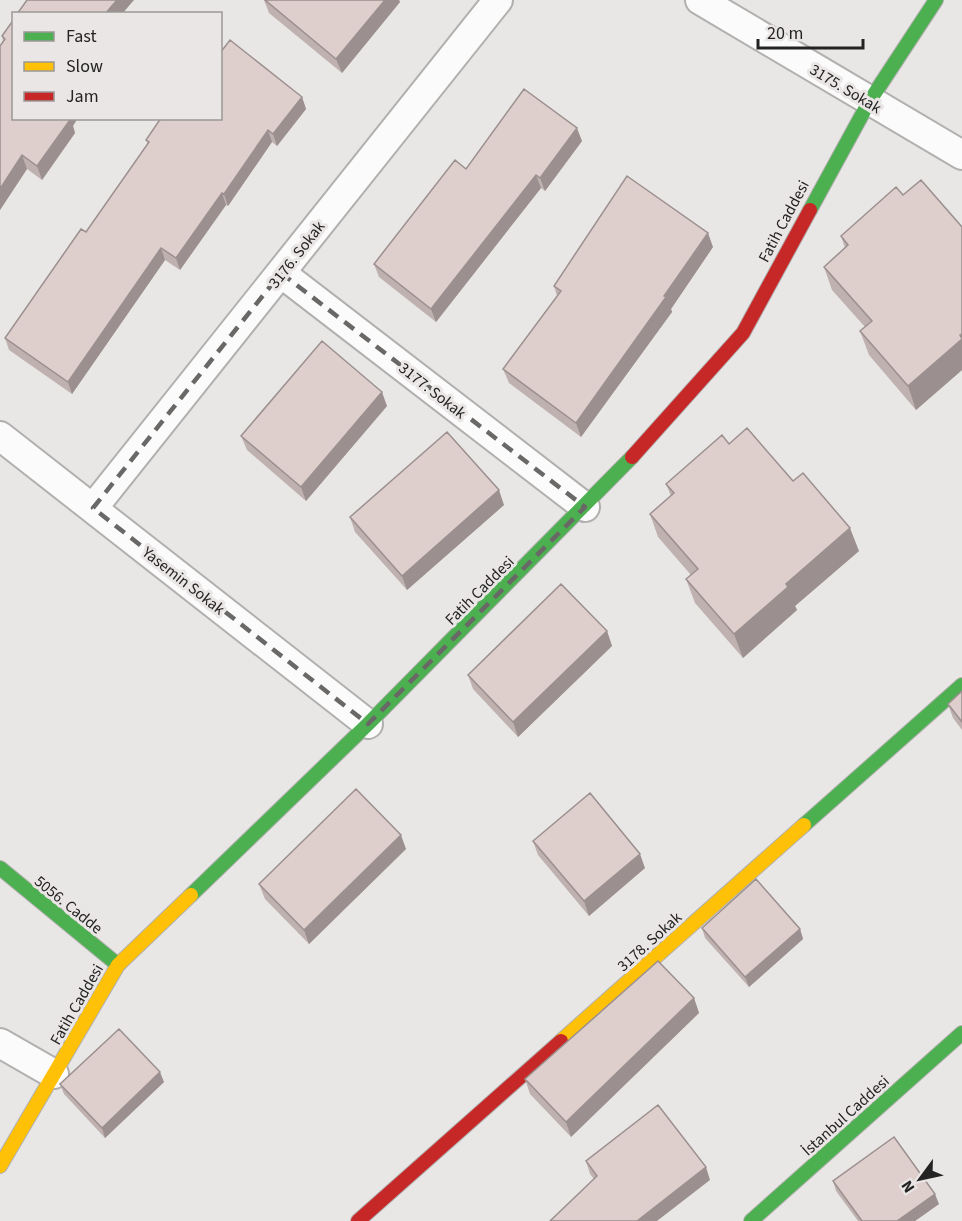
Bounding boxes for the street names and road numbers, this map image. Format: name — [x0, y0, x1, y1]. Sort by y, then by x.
street label: 3175. Sokak — [806, 59, 885, 119]
street label: Fatih Caddesi — [753, 177, 815, 266]
street label: 3176. Sokak — [264, 216, 330, 293]
street label: 3177. Sokak — [394, 358, 471, 424]
street label: Yasemin Sokak — [137, 541, 229, 620]
street label: Fatih Caddesi — [440, 551, 519, 630]
street label: 5056. Cadde — [30, 870, 107, 939]
street label: 3178. Sokak — [613, 907, 687, 977]
street label: Fatih Caddesi — [45, 960, 109, 1049]
street label: İstanbul Caddesi — [797, 1070, 894, 1161]

